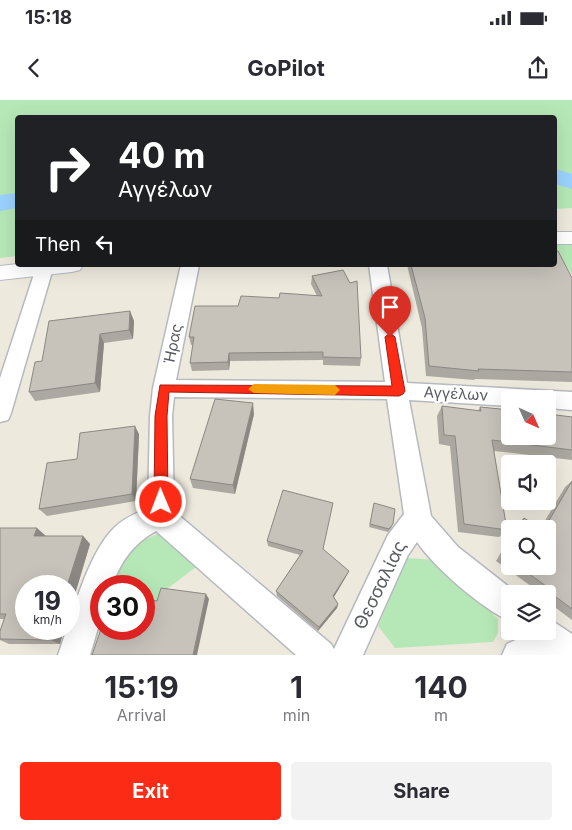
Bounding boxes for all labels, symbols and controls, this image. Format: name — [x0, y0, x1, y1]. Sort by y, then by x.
text: 15:18 — [25, 6, 72, 29]
icon: back — [20, 54, 48, 82]
icon: share — [524, 54, 552, 82]
text: GoPilot — [247, 55, 325, 81]
text: 40 m — [118, 134, 206, 176]
icon: right — [35, 135, 100, 200]
text: Αγγέλων — [118, 176, 212, 202]
icon: left — [91, 230, 119, 258]
text: Then — [35, 233, 81, 256]
pin — [369, 286, 411, 337]
icon: arrive — [376, 293, 404, 321]
street label: Ήρας — [159, 322, 186, 366]
street label: Αγγέλων — [423, 382, 489, 405]
north arrow — [501, 390, 556, 445]
map controls — [501, 390, 556, 640]
button: sound — [501, 455, 556, 510]
position arrow — [134, 475, 186, 527]
button: search — [501, 520, 556, 575]
street label: Θεσσαλίας — [349, 537, 410, 633]
speed limit sign: 30 — [90, 575, 155, 640]
button: layers — [501, 585, 556, 640]
text: 19 — [34, 586, 61, 616]
text: km/h — [33, 612, 62, 627]
text: 15:19 — [104, 669, 179, 705]
text: 1 — [290, 669, 303, 705]
text: 140 — [414, 669, 468, 705]
text: Arrival — [117, 705, 166, 725]
text: min — [283, 705, 310, 725]
text: m — [434, 705, 448, 725]
button: Exit — [20, 762, 281, 820]
button: Share — [291, 762, 552, 820]

